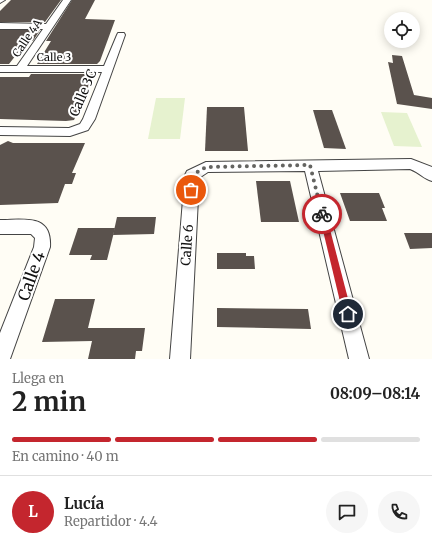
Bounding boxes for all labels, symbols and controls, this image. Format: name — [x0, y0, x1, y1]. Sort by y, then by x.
map controls — [384, 12, 420, 48]
button: locate — [384, 12, 420, 48]
street label: Calle 4A — [9, 16, 45, 60]
street label: Calle 3 — [37, 50, 71, 64]
street label: Calle 3C — [65, 67, 101, 119]
pin — [174, 173, 208, 207]
icon: bag — [180, 179, 202, 201]
courier — [302, 194, 342, 234]
icon: bike — [311, 203, 333, 225]
street label: Calle 6 — [177, 224, 197, 266]
street label: Calle 4 — [13, 248, 49, 303]
pin — [331, 297, 365, 331]
icon: home — [337, 303, 359, 325]
text: Llega en — [12, 370, 64, 387]
text: 08:09–08:14 — [330, 384, 420, 403]
text: 2 min — [12, 385, 86, 418]
text: En camino · 40 m — [12, 448, 119, 465]
button: chat — [326, 491, 368, 533]
button: phone — [378, 491, 420, 533]
text: Lucía — [64, 494, 104, 513]
text: L — [28, 502, 38, 521]
text: Repartidor · 4.4 — [64, 513, 158, 530]

